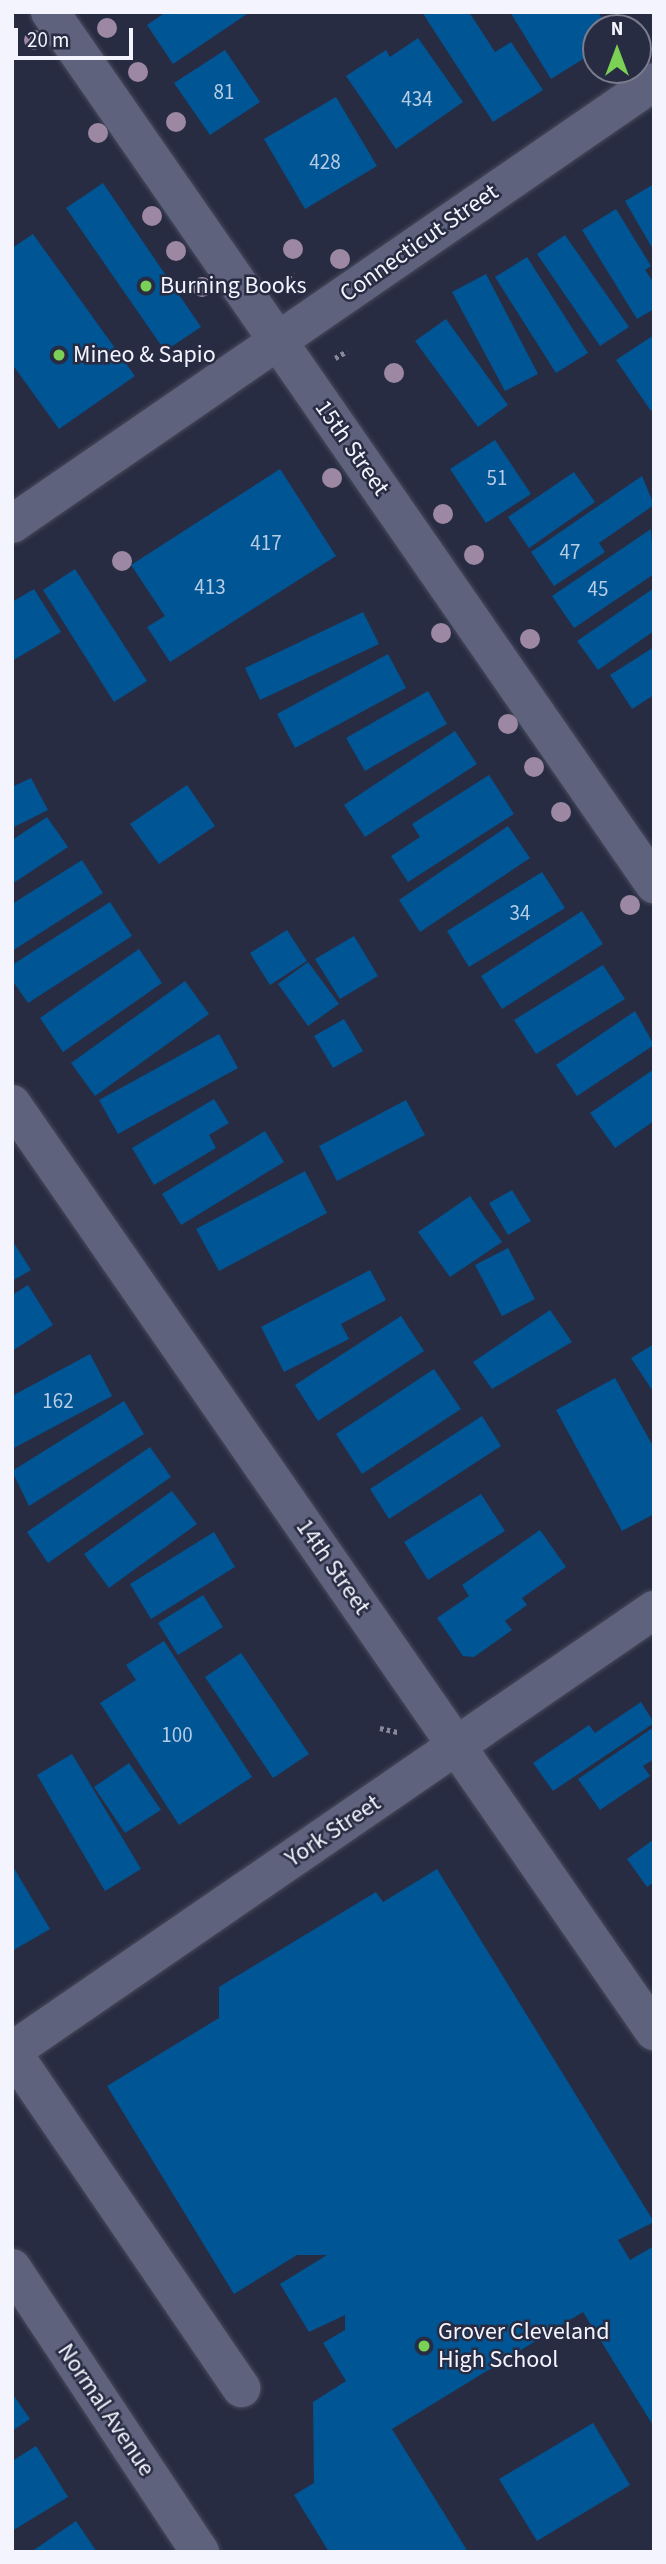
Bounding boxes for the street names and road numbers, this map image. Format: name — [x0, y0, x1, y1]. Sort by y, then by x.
street label: Connecticut Street — [334, 178, 504, 308]
street label: 15th Street — [309, 395, 395, 501]
street label: 14th Street — [290, 1514, 376, 1620]
street label: York Street — [280, 1789, 386, 1873]
street label: Normal Avenue — [51, 2338, 161, 2482]

